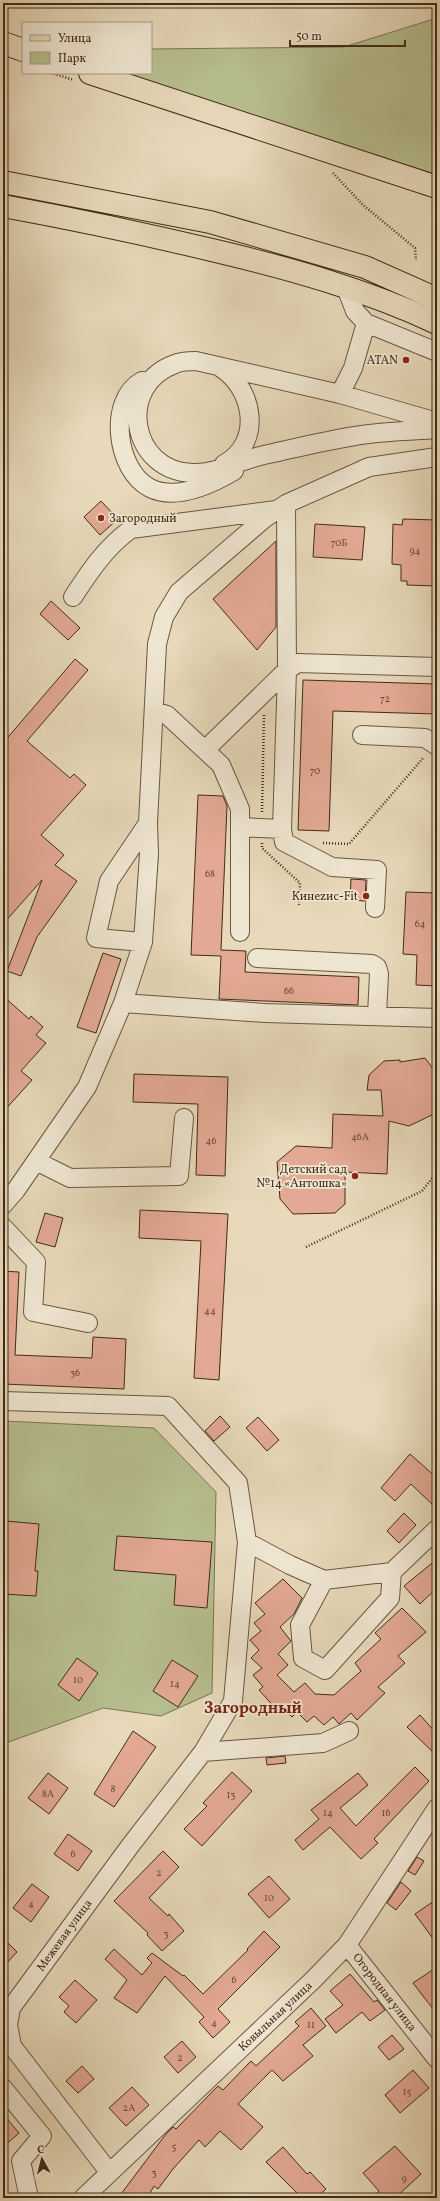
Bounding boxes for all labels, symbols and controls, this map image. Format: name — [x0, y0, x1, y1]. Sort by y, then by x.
legend — [22, 22, 152, 74]
scale bar — [290, 22, 405, 48]
text: 50 m — [296, 29, 322, 45]
text: Улица — [58, 31, 91, 47]
text: Парк — [58, 51, 86, 67]
place label: ATAN — [367, 353, 398, 369]
marker: ATAN — [401, 355, 411, 365]
place label: Загородный — [109, 511, 176, 527]
marker: Загородный — [96, 513, 106, 523]
house number: 70Б — [331, 536, 347, 550]
house number: 94 — [410, 544, 420, 558]
house number: 72 — [380, 692, 390, 706]
house number: 70 — [310, 764, 320, 778]
house number: 68 — [205, 867, 215, 881]
place label: Кинеzис-Fit — [292, 889, 358, 905]
marker: Кинеzис-Fit — [361, 891, 371, 901]
house number: 64 — [415, 917, 425, 931]
house number: 66 — [284, 984, 294, 998]
house number: 46А — [351, 1130, 369, 1144]
house number: 46 — [206, 1134, 216, 1148]
place label: Детский сад №14 «Антошка» — [256, 1162, 347, 1192]
marker: Детский сад №14 «Антошка» — [350, 1171, 360, 1181]
house number: 44 — [204, 1304, 216, 1318]
house number: 36 — [70, 1366, 80, 1380]
house number: 10 — [73, 1673, 83, 1687]
house number: 14 — [170, 1677, 180, 1691]
district label: Загородный — [204, 1698, 302, 1720]
house number: 8 — [110, 1782, 116, 1796]
house number: 8А — [42, 1787, 54, 1801]
house number: 13 — [226, 1788, 236, 1802]
house number: 14 — [323, 1806, 333, 1820]
house number: 16 — [382, 1806, 390, 1820]
house number: 6 — [70, 1847, 76, 1861]
house number: 2 — [156, 1866, 162, 1880]
house number: 10 — [264, 1891, 274, 1905]
street label: Межевая улица — [33, 1896, 96, 1975]
house number: 4 — [28, 1897, 34, 1911]
house number: 3 — [163, 1927, 169, 1941]
street label: Огородная улица — [349, 1950, 420, 2035]
house number: 6 — [231, 1973, 237, 1987]
street label: Ковыльная улица — [235, 1978, 316, 2055]
house number: 4 — [211, 2016, 217, 2030]
house number: 11 — [307, 2018, 315, 2032]
house number: 2 — [177, 2051, 183, 2065]
house number: 15 — [403, 2085, 412, 2099]
house number: 2А — [123, 2101, 135, 2115]
north arrow — [22, 2139, 62, 2179]
house number: 5 — [172, 2140, 177, 2154]
text: С — [37, 2143, 45, 2158]
house number: 3 — [151, 2166, 157, 2180]
house number: 9 — [401, 2172, 407, 2186]

